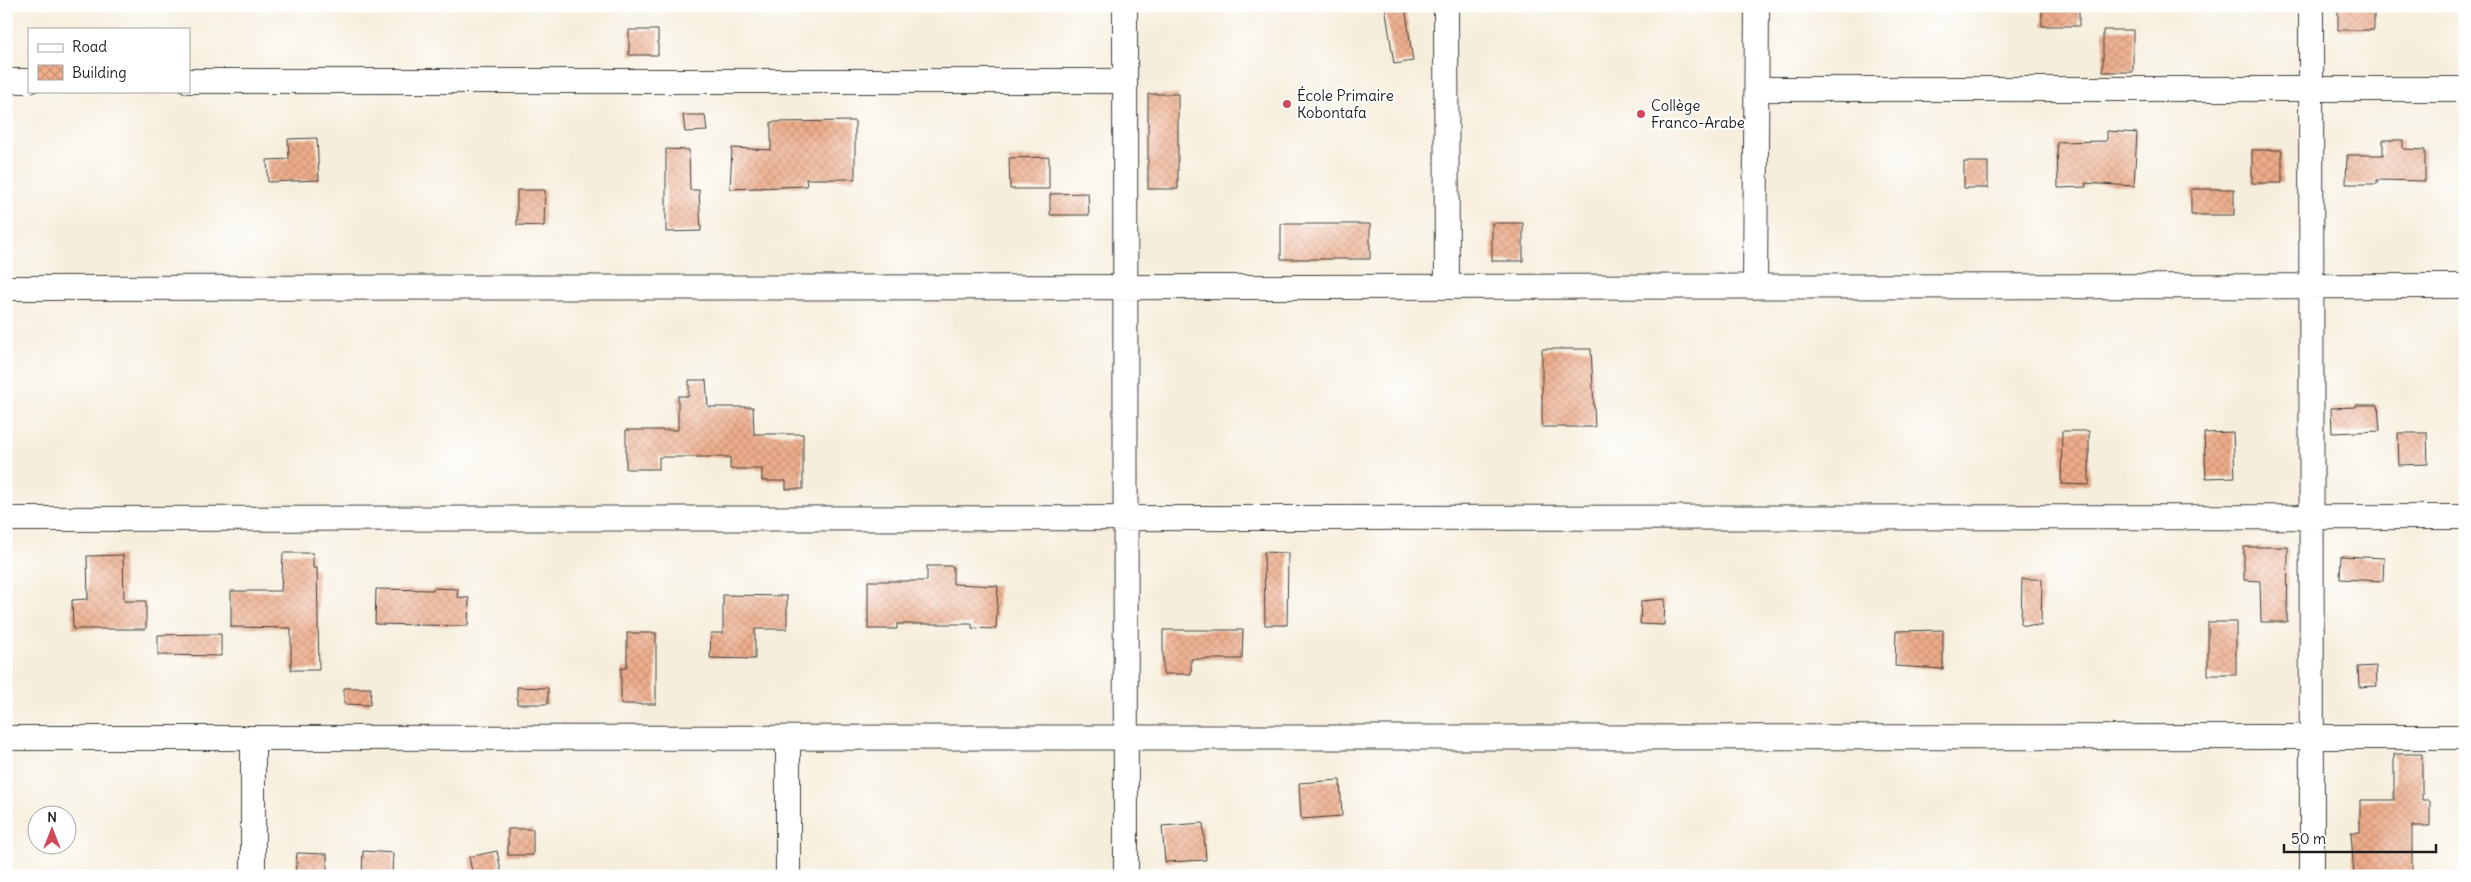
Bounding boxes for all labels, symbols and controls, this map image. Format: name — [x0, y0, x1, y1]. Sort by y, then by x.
legend — [28, 28, 190, 92]
text: Road — [72, 37, 107, 56]
text: Building — [72, 63, 127, 82]
place label: École Primaire Kobontafa — [1297, 86, 1394, 122]
place label: Collège Franco-Arabe — [1651, 96, 1745, 132]
marker: École Primaire Kobontafa — [1281, 98, 1293, 110]
marker: Collège Franco-Arabe — [1635, 108, 1647, 120]
north arrow — [28, 804, 78, 854]
text: N — [47, 808, 57, 826]
scale bar — [2284, 822, 2436, 854]
text: 50 m — [2291, 829, 2326, 848]

